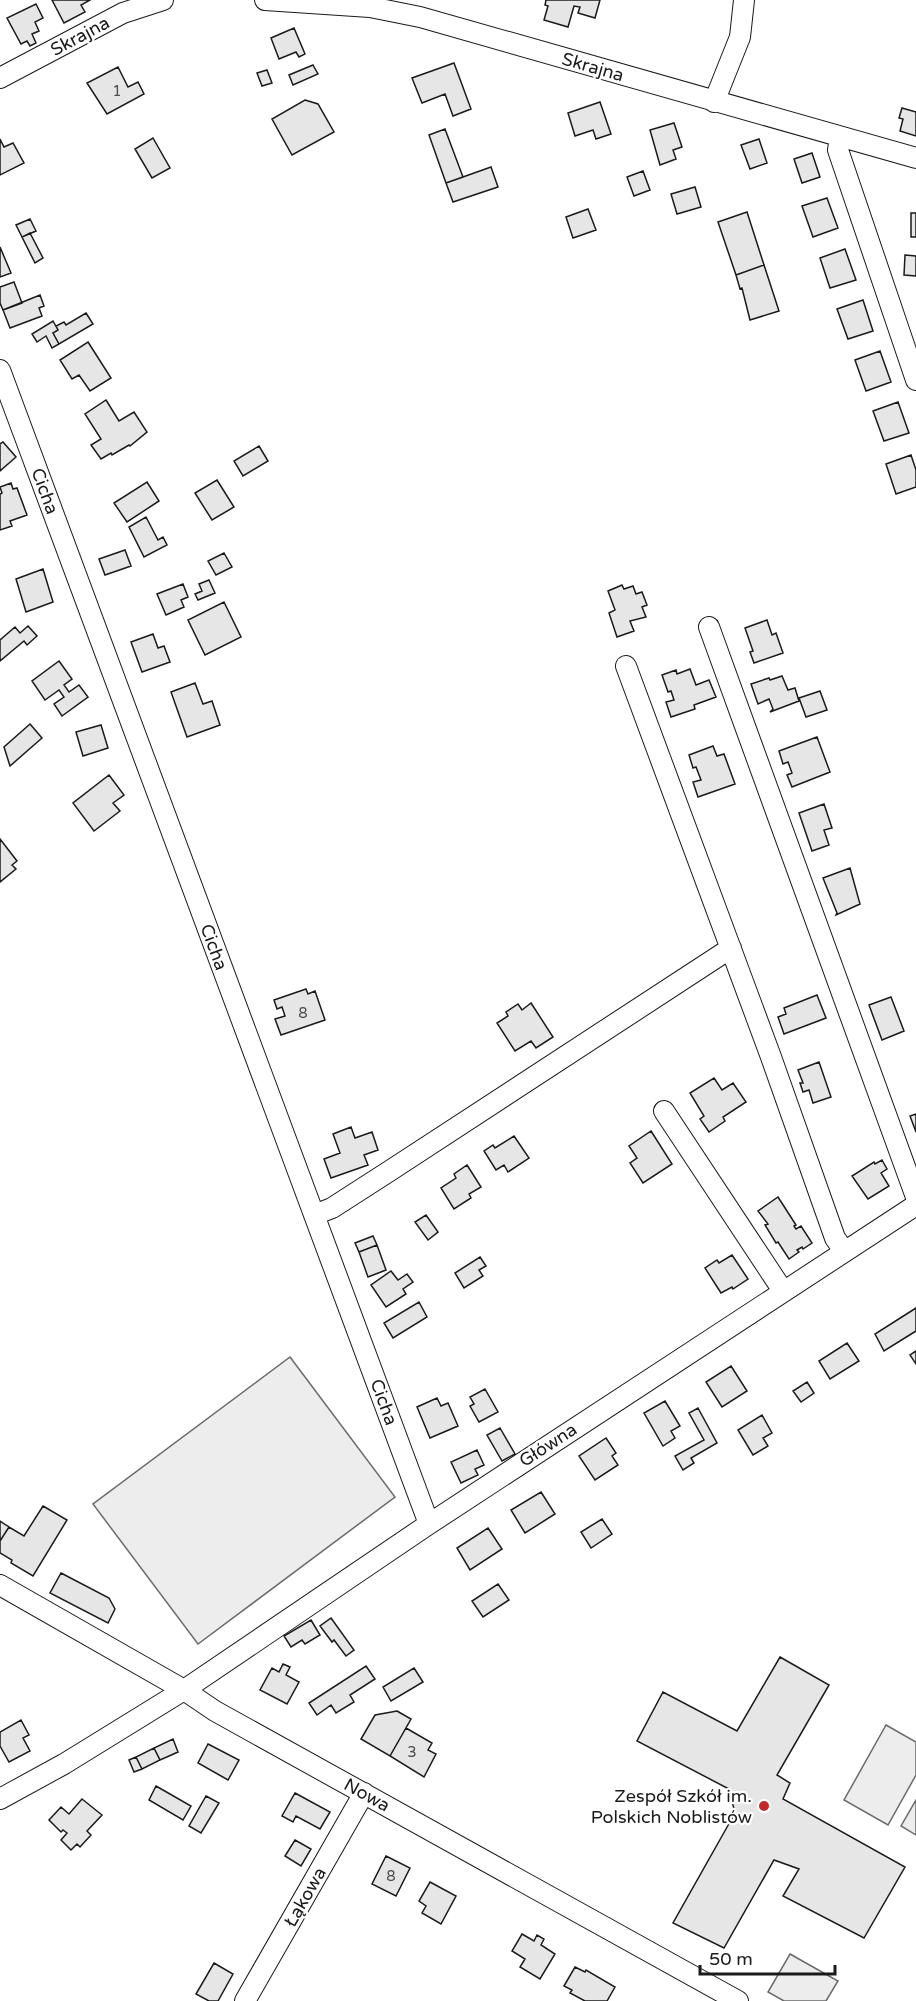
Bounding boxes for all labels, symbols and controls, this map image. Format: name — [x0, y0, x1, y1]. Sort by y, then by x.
street label: Skrajna — [47, 11, 113, 61]
street label: Skrajna — [559, 48, 627, 86]
house number: 1 — [112, 82, 122, 100]
street label: Cicha — [27, 465, 63, 517]
street label: Cicha — [196, 921, 232, 973]
house number: 8 — [298, 1004, 308, 1022]
street label: Cicha — [366, 1376, 402, 1428]
street label: Główna — [515, 1418, 581, 1472]
house number: 3 — [407, 1743, 417, 1761]
street label: Nowa — [340, 1773, 394, 1817]
place label: Zespół Szkół im. Polskich Noblistów — [591, 1785, 752, 1828]
marker: Zespół Szkół im. Polskich Noblistów — [757, 1799, 771, 1813]
street label: Łąkowa — [279, 1863, 331, 1931]
house number: 8 — [386, 1867, 396, 1885]
scale bar — [700, 1938, 835, 1976]
text: 50 m — [709, 1948, 753, 1970]

